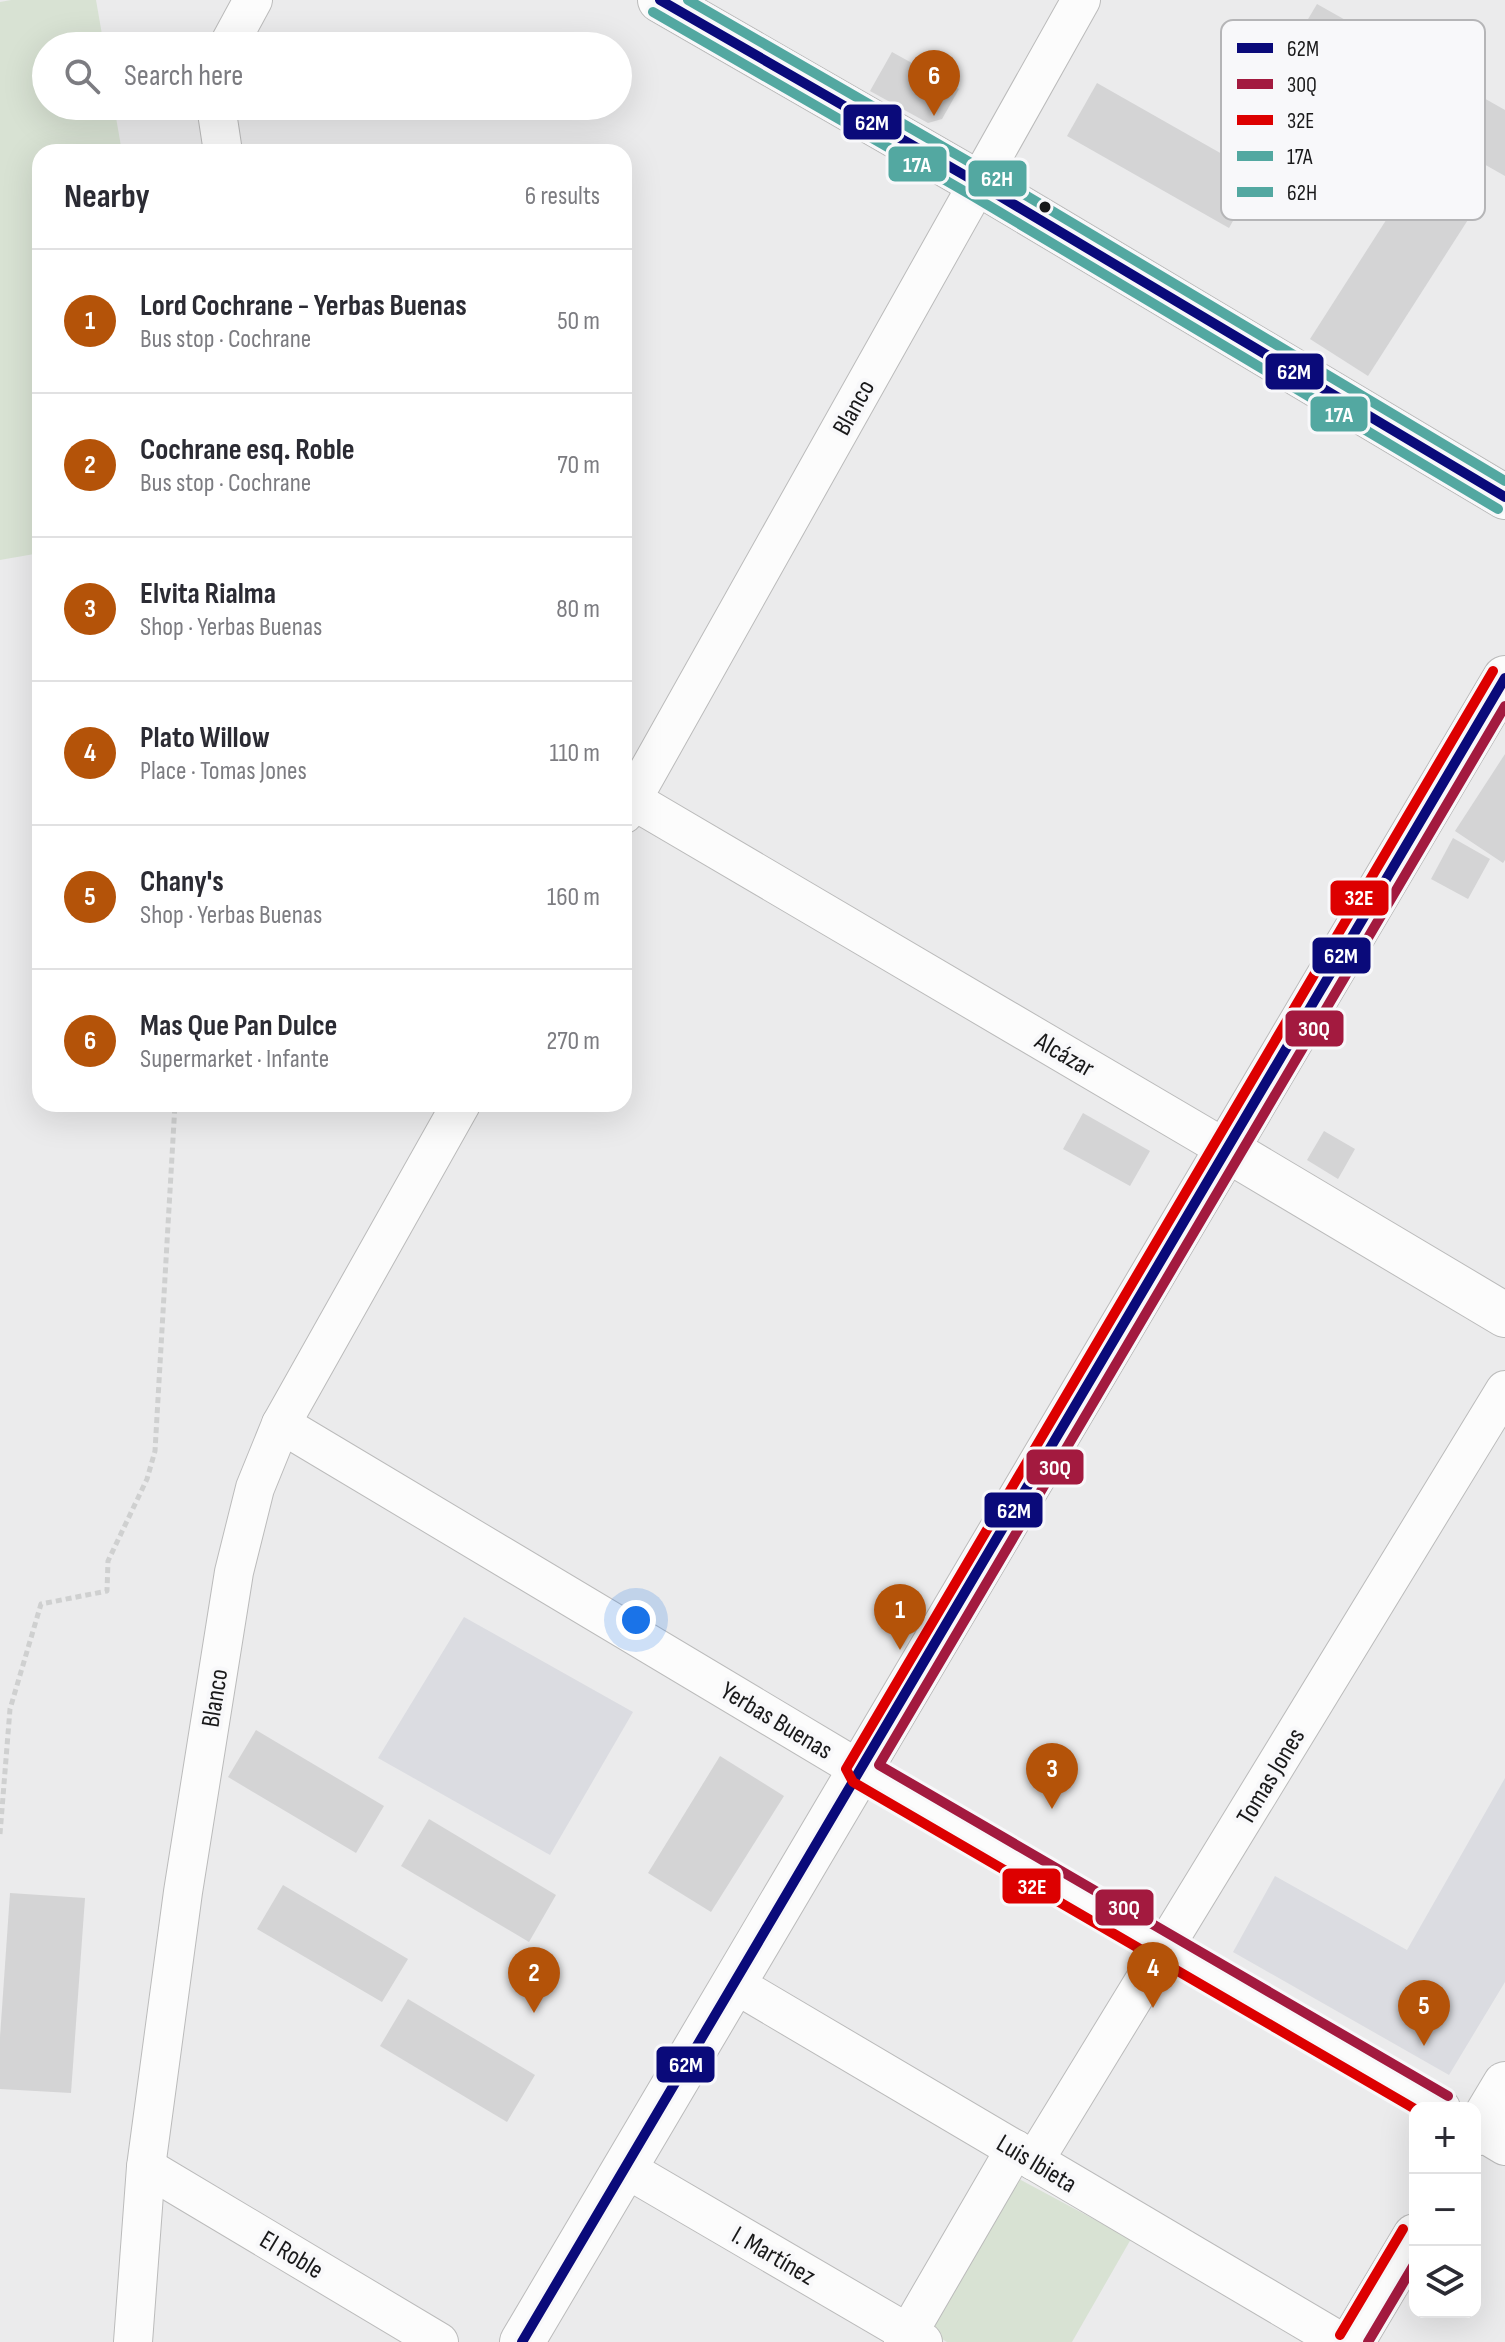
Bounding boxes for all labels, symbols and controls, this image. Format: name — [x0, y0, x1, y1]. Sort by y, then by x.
legend — [1221, 20, 1485, 220]
search box — [32, 32, 632, 120]
text: 62M — [1287, 36, 1319, 63]
pin: 6 — [908, 50, 960, 116]
icon: search — [60, 54, 104, 98]
text: Search here — [124, 58, 243, 94]
text: 30Q — [1287, 72, 1317, 99]
line badge: 62M — [842, 103, 903, 141]
text: 32E — [1287, 108, 1314, 135]
text: 62M — [855, 110, 889, 137]
text: 17A — [1287, 144, 1313, 171]
line badge: 17A — [887, 145, 948, 183]
text: 17A — [903, 152, 932, 179]
line badge: 62H — [967, 159, 1028, 198]
text: 62H — [981, 166, 1013, 193]
text: Nearby — [64, 176, 150, 217]
text: 62H — [1287, 180, 1317, 207]
text: 6 results — [525, 181, 600, 212]
unlabelled marker — [1037, 199, 1053, 215]
text: Lord Cochrane - Yerbas Buenas — [140, 288, 467, 324]
text: 1 — [85, 306, 95, 337]
text: 50 m — [557, 306, 600, 337]
text: Bus stop · Cochrane — [140, 324, 311, 355]
line badge: 62M — [1264, 352, 1325, 391]
text: 62M — [1277, 359, 1311, 386]
street label: Blanco — [827, 375, 882, 441]
line badge: 17A — [1309, 395, 1369, 433]
text: 17A — [1325, 402, 1354, 429]
text: Cochrane esq. Roble — [140, 432, 355, 468]
text: 2 — [84, 450, 96, 481]
text: 70 m — [557, 450, 600, 481]
text: Bus stop · Cochrane — [140, 468, 311, 499]
text: Elvita Rialma — [140, 576, 276, 612]
text: 3 — [84, 594, 96, 625]
text: 80 m — [556, 594, 600, 625]
text: Shop · Yerbas Buenas — [140, 612, 322, 643]
text: Plato Willow — [140, 720, 270, 756]
text: 4 — [84, 738, 96, 769]
text: 110 m — [549, 738, 600, 769]
text: Place · Tomas Jones — [140, 756, 307, 787]
text: Chany's — [140, 864, 224, 900]
line badge: 32E — [1329, 879, 1390, 917]
text: 5 — [84, 882, 96, 913]
text: 160 m — [547, 882, 600, 913]
text: 32E — [1344, 885, 1374, 912]
text: Shop · Yerbas Buenas — [140, 900, 322, 931]
line badge: 62M — [1311, 936, 1372, 975]
text: 62M — [1324, 943, 1358, 970]
text: Mas Que Pan Dulce — [140, 1008, 337, 1044]
line badge: 30Q — [1284, 1009, 1345, 1048]
text: 30Q — [1298, 1016, 1330, 1043]
text: 6 — [84, 1026, 96, 1057]
text: 270 m — [547, 1026, 600, 1057]
street label: Alcázar — [1028, 1026, 1100, 1085]
text: Supermarket · Infante — [140, 1044, 329, 1075]
line badge: 30Q — [1025, 1448, 1085, 1486]
text: 30Q — [1039, 1455, 1071, 1482]
line badge: 62M — [983, 1491, 1044, 1529]
text: 62M — [997, 1498, 1031, 1525]
pin: 1 — [874, 1584, 926, 1650]
your location — [616, 1600, 656, 1640]
street label: Blanco — [196, 1667, 235, 1730]
street label: Yerbas Buenas — [715, 1676, 838, 1767]
street label: Tomas Jones — [1230, 1723, 1312, 1831]
pin: 3 — [1026, 1743, 1078, 1809]
line badge: 32E — [1001, 1867, 1062, 1905]
text: 32E — [1017, 1874, 1047, 1901]
line badge: 30Q — [1094, 1888, 1155, 1927]
text: 30Q — [1108, 1895, 1140, 1922]
pin: 4 — [1127, 1942, 1179, 2008]
pin: 2 — [508, 1947, 560, 2013]
pin: 5 — [1398, 1980, 1450, 2046]
line badge: 62M — [655, 2045, 716, 2084]
text: 62M — [669, 2052, 703, 2079]
map controls — [1409, 2102, 1481, 2318]
button: + — [1409, 2102, 1481, 2174]
street label: Luis Ibieta — [991, 2128, 1082, 2200]
button: − — [1409, 2174, 1481, 2246]
street label: I. Martínez — [726, 2220, 820, 2293]
street label: El Roble — [254, 2224, 328, 2286]
button: layers — [1409, 2246, 1481, 2318]

